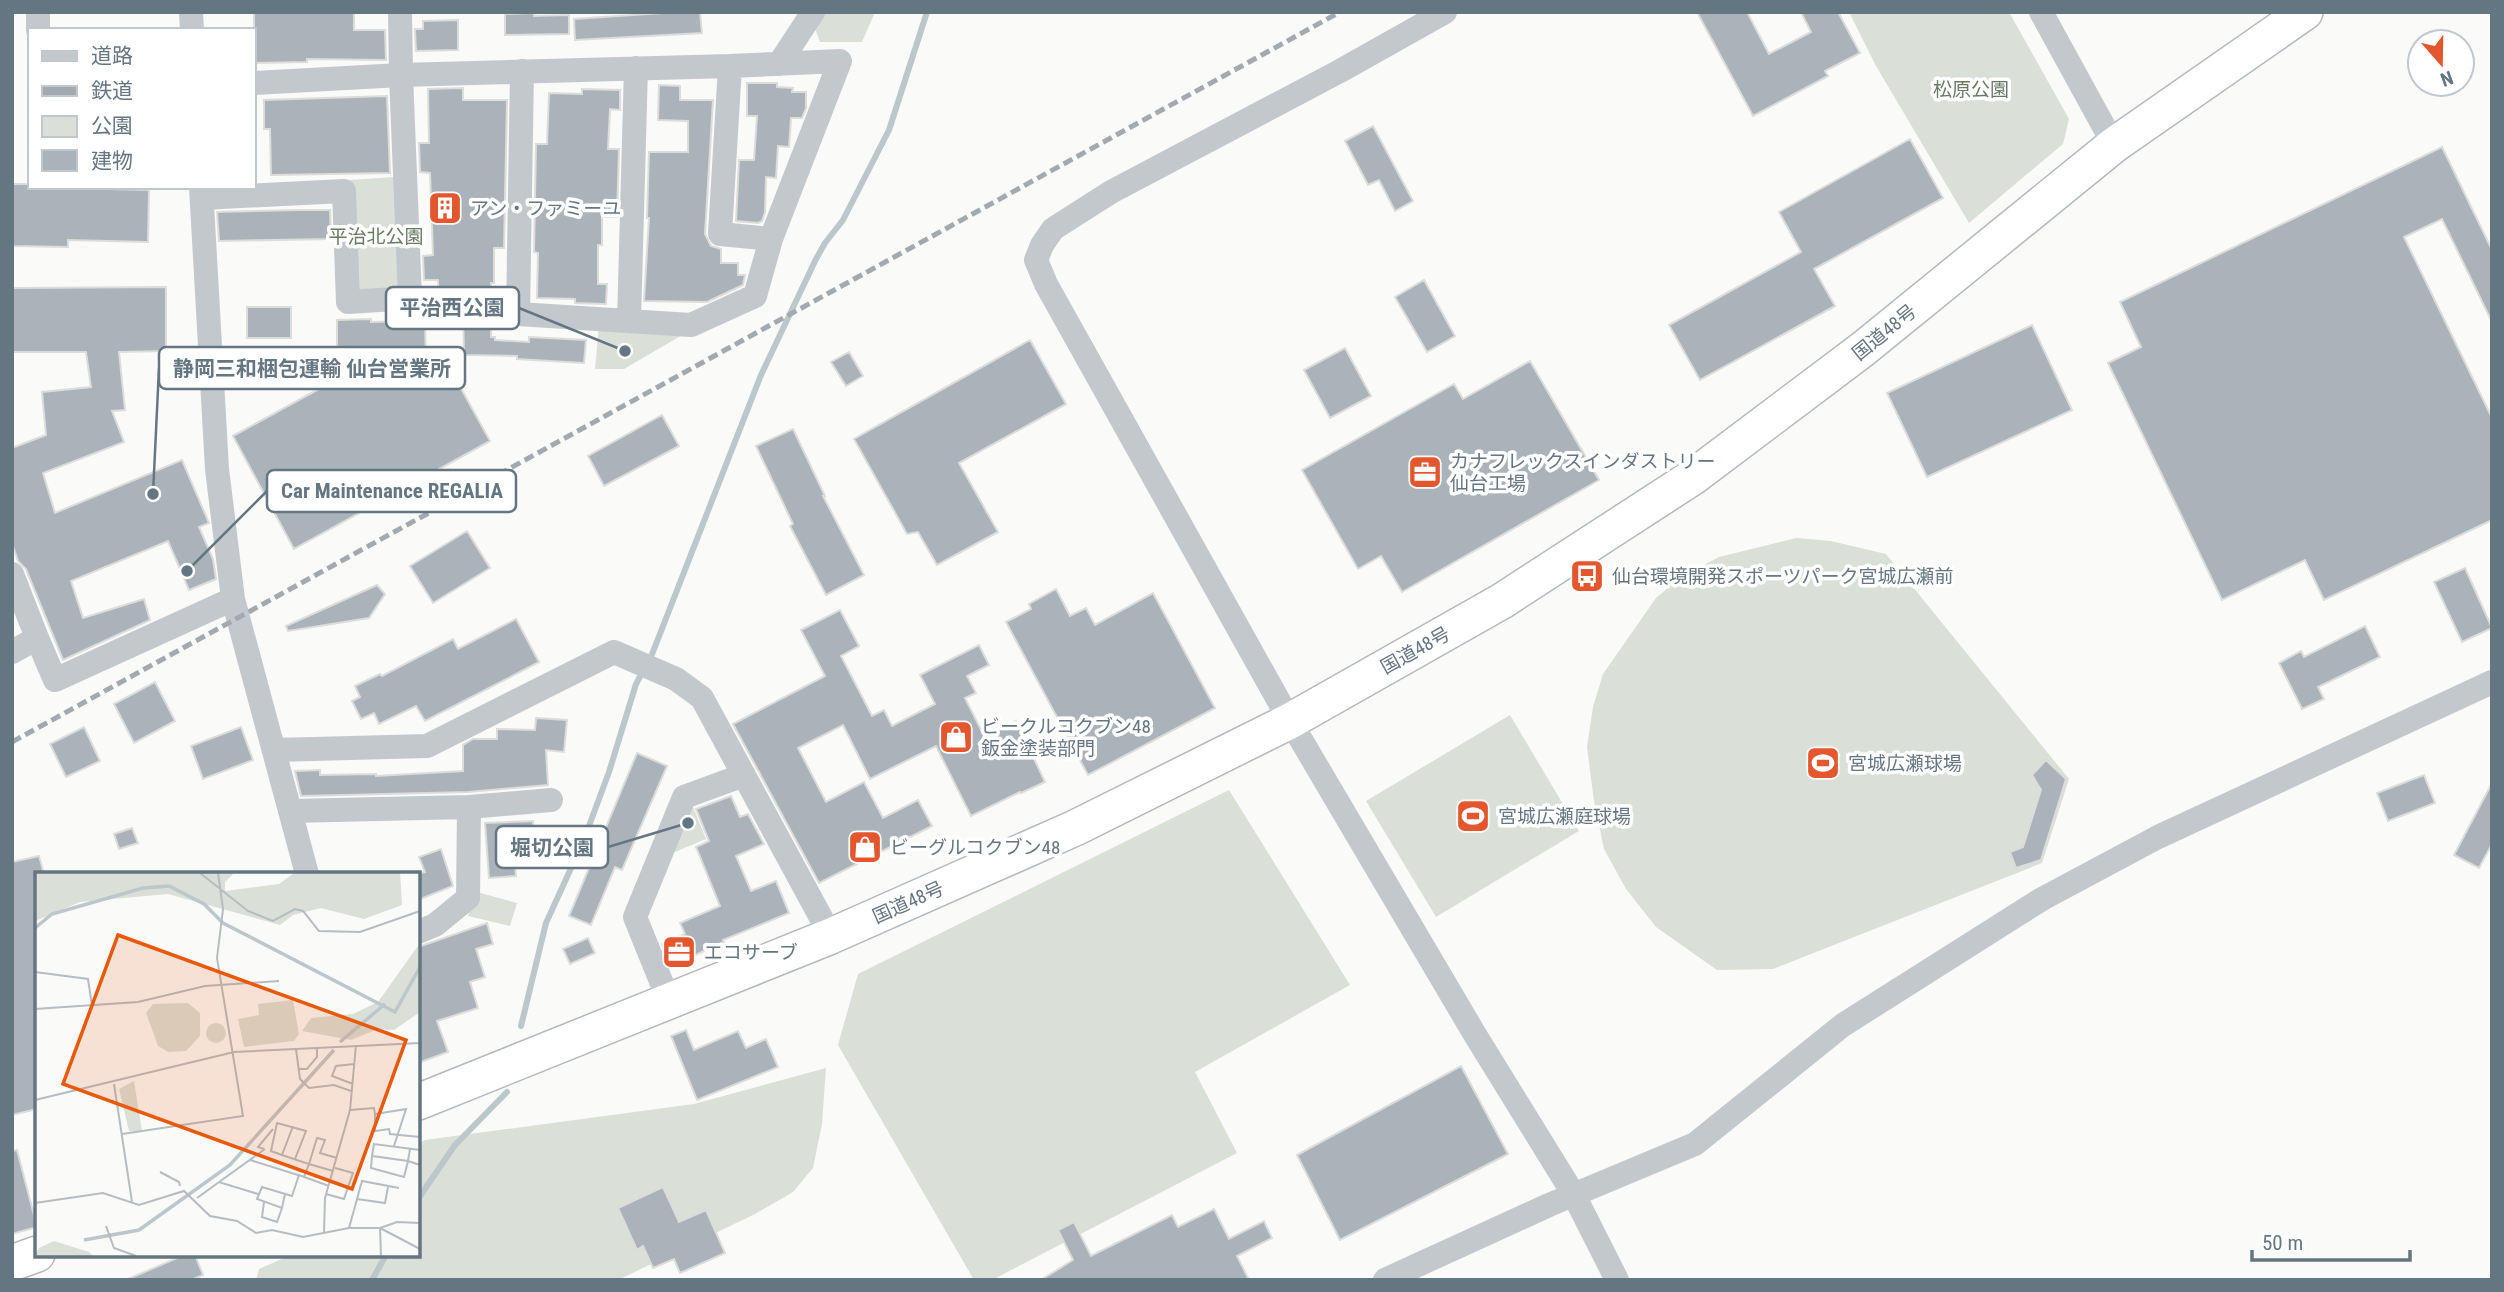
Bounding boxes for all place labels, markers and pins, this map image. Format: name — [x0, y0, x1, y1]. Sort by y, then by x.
building icon: アン・ファミーユ — [426, 189, 464, 227]
place label: アン・ファミーユ — [470, 197, 621, 220]
callout: 平治西公園 — [386, 287, 519, 329]
callout: 静岡三和梱包運輸 仙台営業所 — [159, 347, 465, 389]
place label: カナフレックスインダストリー 仙台工場 — [1450, 450, 1715, 495]
office icon: カナフレックスインダストリー 仙台工場 — [1406, 453, 1444, 491]
callout: Car Maintenance REGALIA — [267, 470, 516, 512]
bus stop icon: 仙台環境開発スポーツパーク宮城広瀬前 — [1568, 557, 1606, 595]
place label: 仙台環境開発スポーツパーク宮城広瀬前 — [1612, 565, 1954, 588]
place label: ビークルコクブン48 鈑金塗装部門 — [981, 715, 1151, 760]
shop icon: ビークルコクブン48 鈑金塗装部門 — [937, 718, 975, 756]
sports icon: 宮城広瀬球場 — [1804, 744, 1842, 782]
place label: 宮城広瀬球場 — [1848, 752, 1962, 775]
sports icon: 宮城広瀬庭球場 — [1454, 797, 1492, 835]
place label: 宮城広瀬庭球場 — [1498, 805, 1631, 828]
callout: 堀切公園 — [496, 826, 608, 868]
shop icon: ビーグルコクブン48 — [846, 828, 884, 866]
place label: ビーグルコクブン48 — [890, 836, 1060, 859]
office icon: エコサーブ — [660, 933, 698, 971]
place label: エコサーブ — [704, 941, 798, 964]

